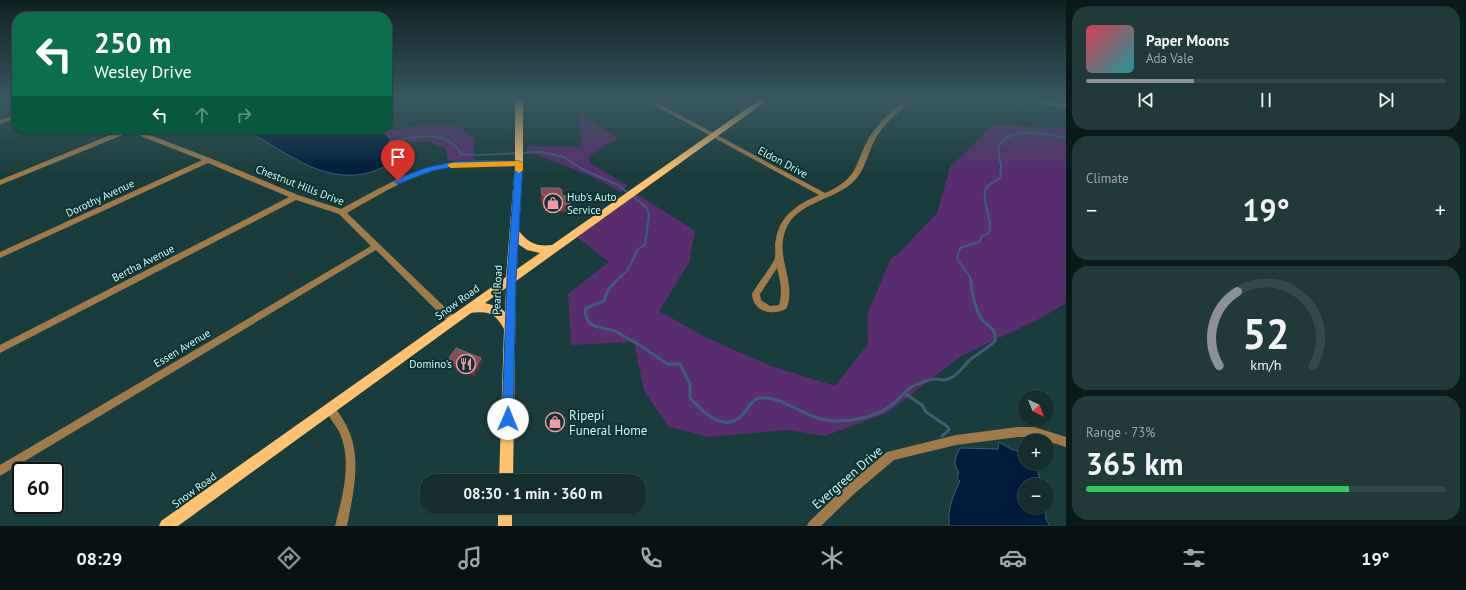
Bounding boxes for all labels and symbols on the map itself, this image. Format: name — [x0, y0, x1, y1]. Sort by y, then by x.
pin — [381, 140, 415, 181]
street label: Eldon Drive — [756, 143, 811, 181]
street label: Chestnut Hills Drive — [254, 162, 347, 208]
street label: Dorothy Avenue — [63, 176, 137, 220]
place label: Hub's Auto Service — [567, 190, 617, 217]
shop icon: Hub's Auto Service — [542, 192, 564, 214]
street label: Bertha Avenue — [109, 241, 177, 285]
street label: Pearl Road — [489, 265, 505, 315]
street label: Snow Road — [432, 281, 482, 323]
street label: Essen Avenue — [151, 325, 213, 370]
restaurant icon: Domino's — [455, 353, 477, 375]
place label: Domino's — [409, 357, 452, 371]
north arrow — [1018, 390, 1054, 426]
position arrow — [487, 398, 529, 440]
place label: Ripepi Funeral Home — [569, 407, 647, 439]
shop icon: Ripepi Funeral Home — [544, 411, 566, 433]
street label: Evergreen Drive — [808, 442, 886, 513]
speed limit sign: 60 — [12, 462, 64, 514]
street label: Snow Road — [169, 469, 219, 511]

